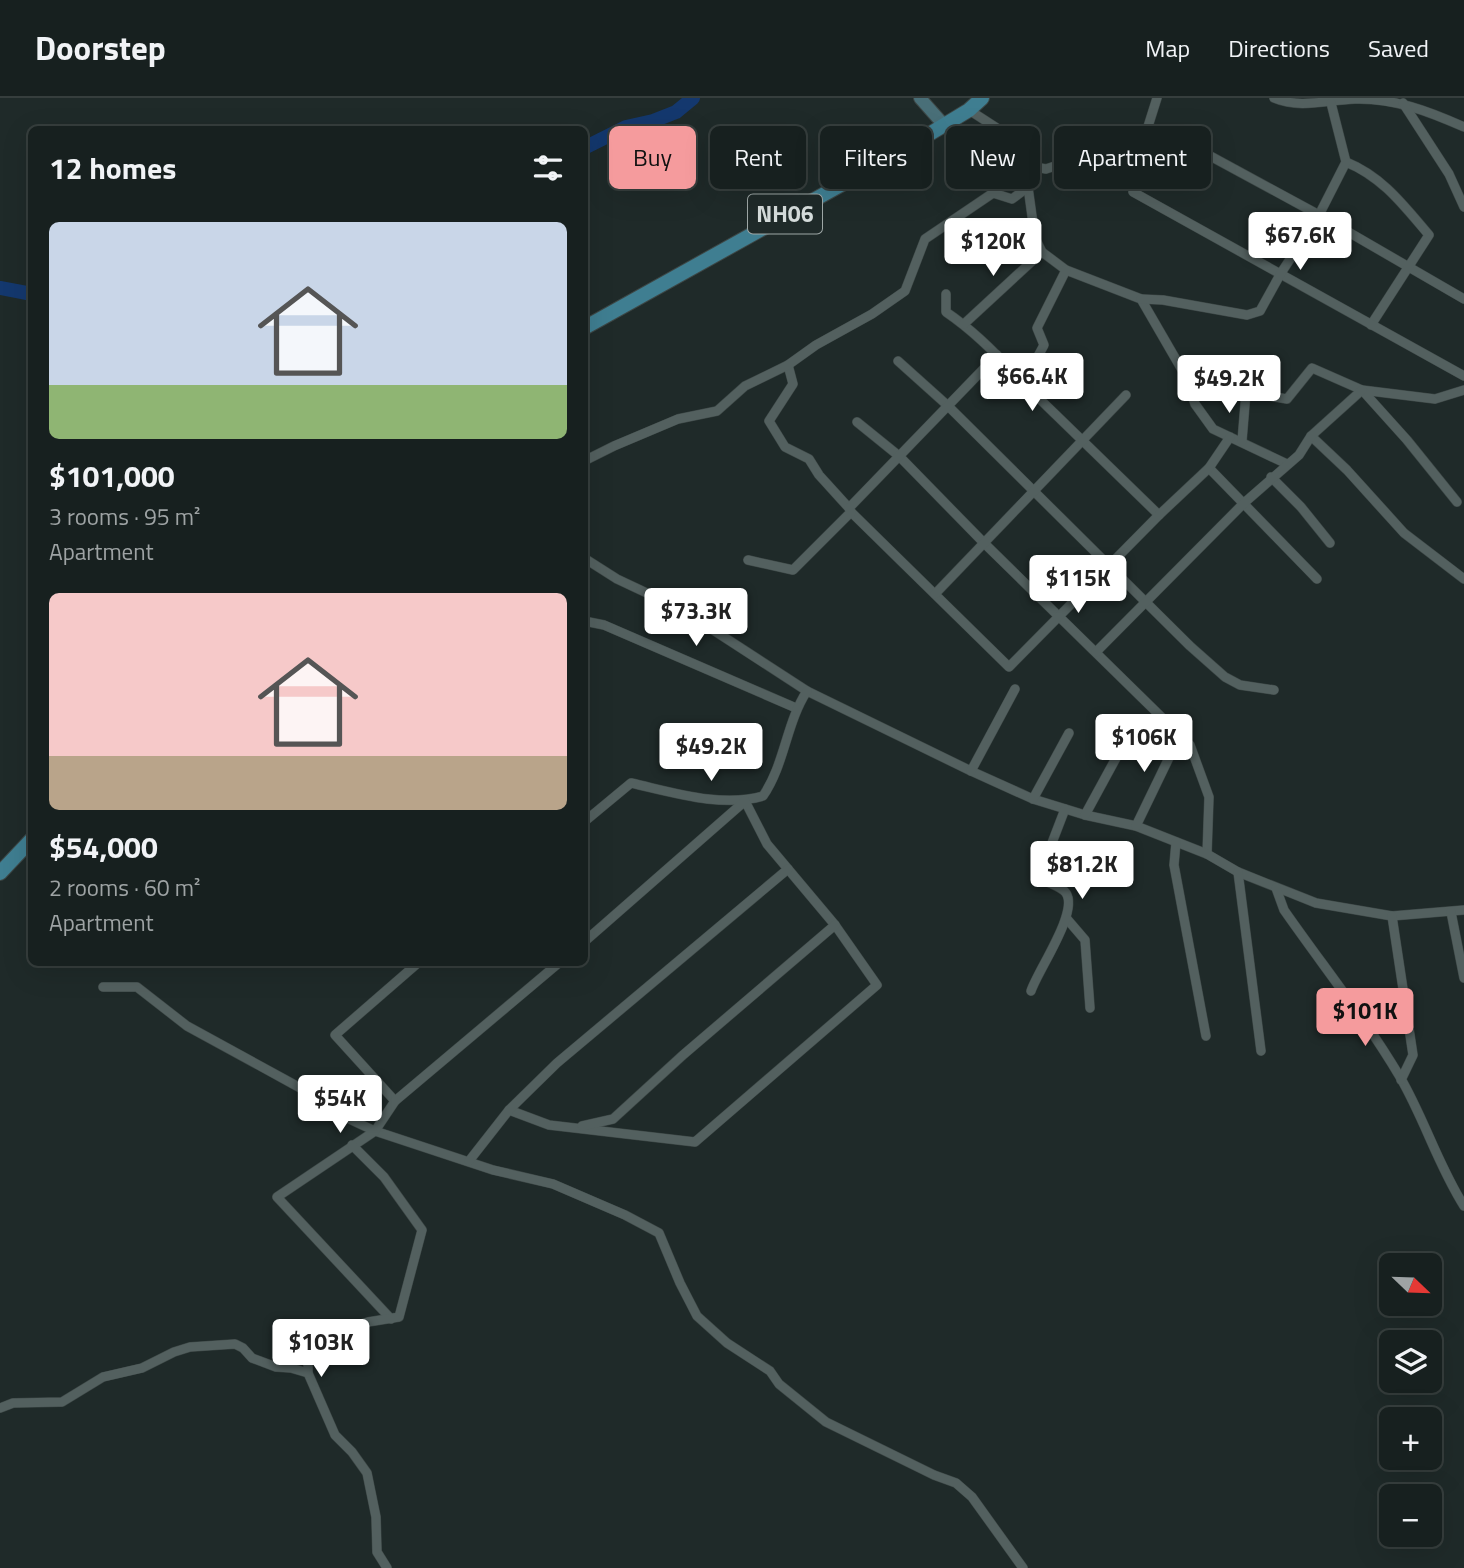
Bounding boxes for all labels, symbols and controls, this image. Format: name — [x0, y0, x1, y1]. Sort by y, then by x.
text: Doorstep — [35, 23, 166, 73]
text: Map — [1145, 30, 1190, 66]
text: Directions — [1228, 30, 1330, 66]
text: Saved — [1368, 30, 1429, 66]
chip: Buy — [609, 126, 696, 189]
chip: Rent — [710, 126, 806, 189]
chip: Filters — [820, 126, 932, 189]
chip: New — [946, 126, 1040, 189]
chip: Apartment — [1054, 126, 1211, 189]
text: 12 homes — [49, 145, 176, 191]
icon: filters — [529, 149, 567, 187]
road number: NH06 — [748, 195, 822, 234]
pin: $67.6K — [1243, 212, 1357, 272]
text: $67.6K — [1264, 217, 1336, 252]
pin: $120K — [944, 218, 1042, 278]
text: $120K — [960, 223, 1026, 258]
icon: home — [245, 268, 371, 394]
pin: $66.4K — [975, 354, 1089, 413]
pin: $49.2K — [1172, 356, 1286, 415]
text: $66.4K — [996, 358, 1068, 393]
text: $49.2K — [1193, 360, 1265, 395]
text: $101,000 — [49, 453, 175, 499]
text: 3 rooms · 95 m² — [49, 499, 200, 534]
text: Apartment — [49, 534, 154, 569]
pin: $115K — [1029, 556, 1127, 615]
text: $115K — [1045, 560, 1111, 595]
pin: $73.3K — [639, 588, 753, 648]
text: $73.3K — [660, 593, 732, 628]
icon: home — [245, 639, 371, 765]
pin: $106K — [1095, 714, 1193, 774]
text: $106K — [1111, 719, 1177, 754]
pin: $49.2K — [654, 724, 768, 783]
text: $49.2K — [675, 728, 747, 763]
text: $54,000 — [49, 824, 158, 870]
pin: $81.2K — [1025, 842, 1139, 901]
text: $81.2K — [1046, 846, 1118, 881]
text: 2 rooms · 60 m² — [49, 870, 200, 905]
text: Apartment — [49, 905, 154, 940]
pin: $101K — [1316, 988, 1414, 1048]
text: $101K — [1332, 993, 1398, 1028]
pin: $54K — [299, 1076, 381, 1135]
text: $54K — [314, 1080, 366, 1115]
north arrow — [1379, 1253, 1442, 1316]
map controls — [1379, 1253, 1442, 1547]
pin: $103K — [272, 1320, 370, 1379]
text: $103K — [288, 1324, 354, 1359]
button: layers — [1379, 1330, 1442, 1393]
button: + — [1379, 1407, 1442, 1470]
button: − — [1379, 1484, 1442, 1547]

